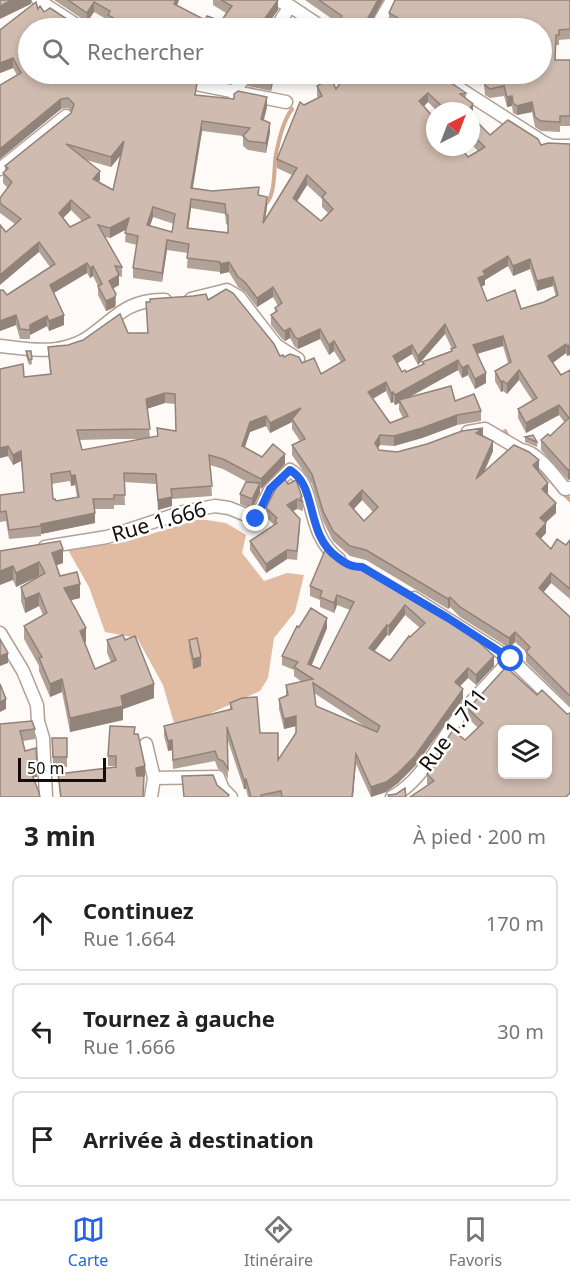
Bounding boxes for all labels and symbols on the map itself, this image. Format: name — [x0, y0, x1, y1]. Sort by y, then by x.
north arrow — [426, 102, 480, 156]
street label: Rue 1.666 — [108, 494, 209, 548]
route end — [242, 505, 268, 531]
route start — [497, 645, 523, 671]
street label: Rue 1.711 — [412, 682, 493, 777]
scale bar — [18, 755, 106, 782]

